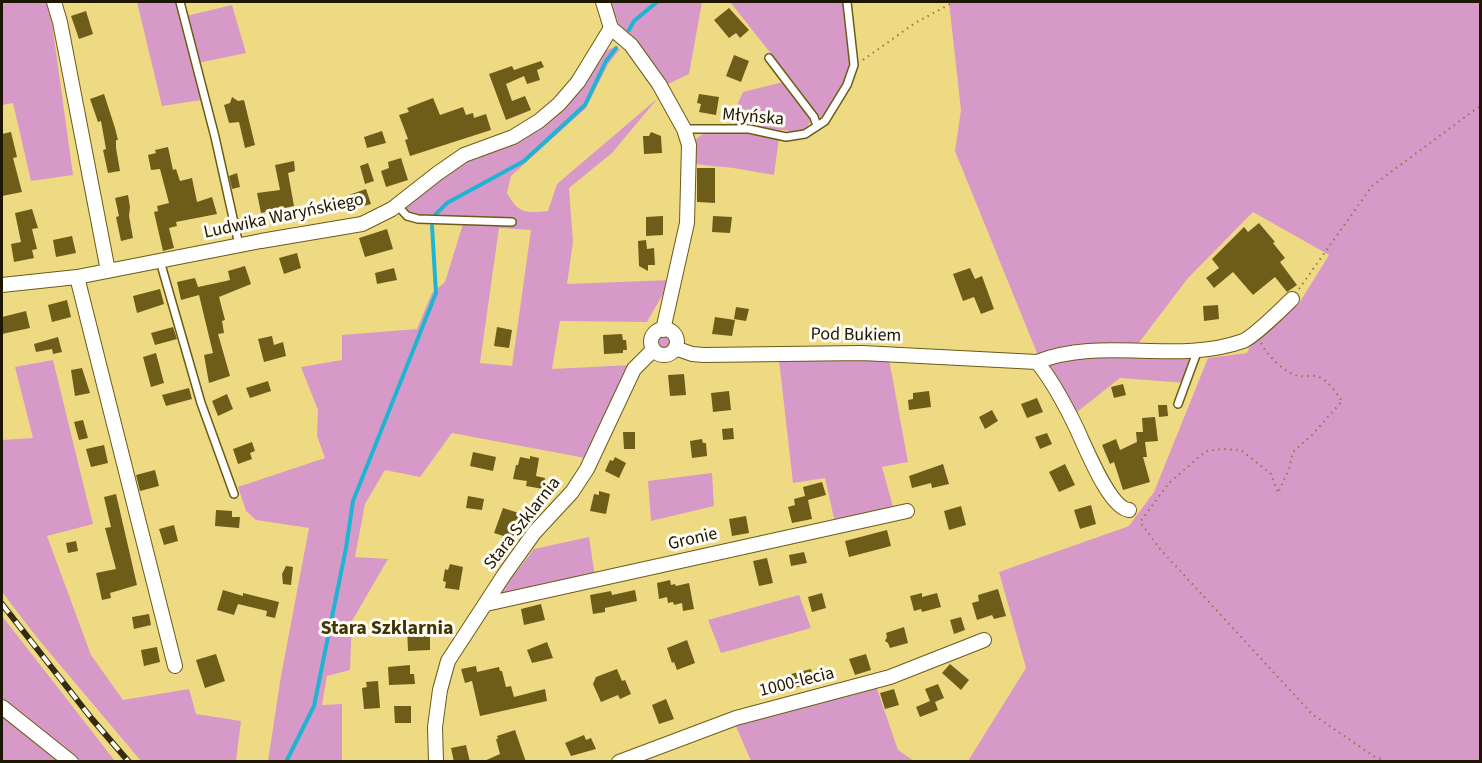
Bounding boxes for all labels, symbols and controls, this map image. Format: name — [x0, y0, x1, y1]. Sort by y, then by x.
street label: Młyńska — [721, 105, 785, 131]
street label: Ludwika Waryńskiego — [202, 189, 366, 245]
street label: Pod Bukiem — [810, 324, 902, 348]
street label: Stara Szklarnia — [480, 473, 566, 575]
street label: Gronie — [666, 524, 720, 556]
district label: Stara Szklarnia — [321, 618, 453, 642]
street label: 1000-lecia — [757, 663, 837, 703]

